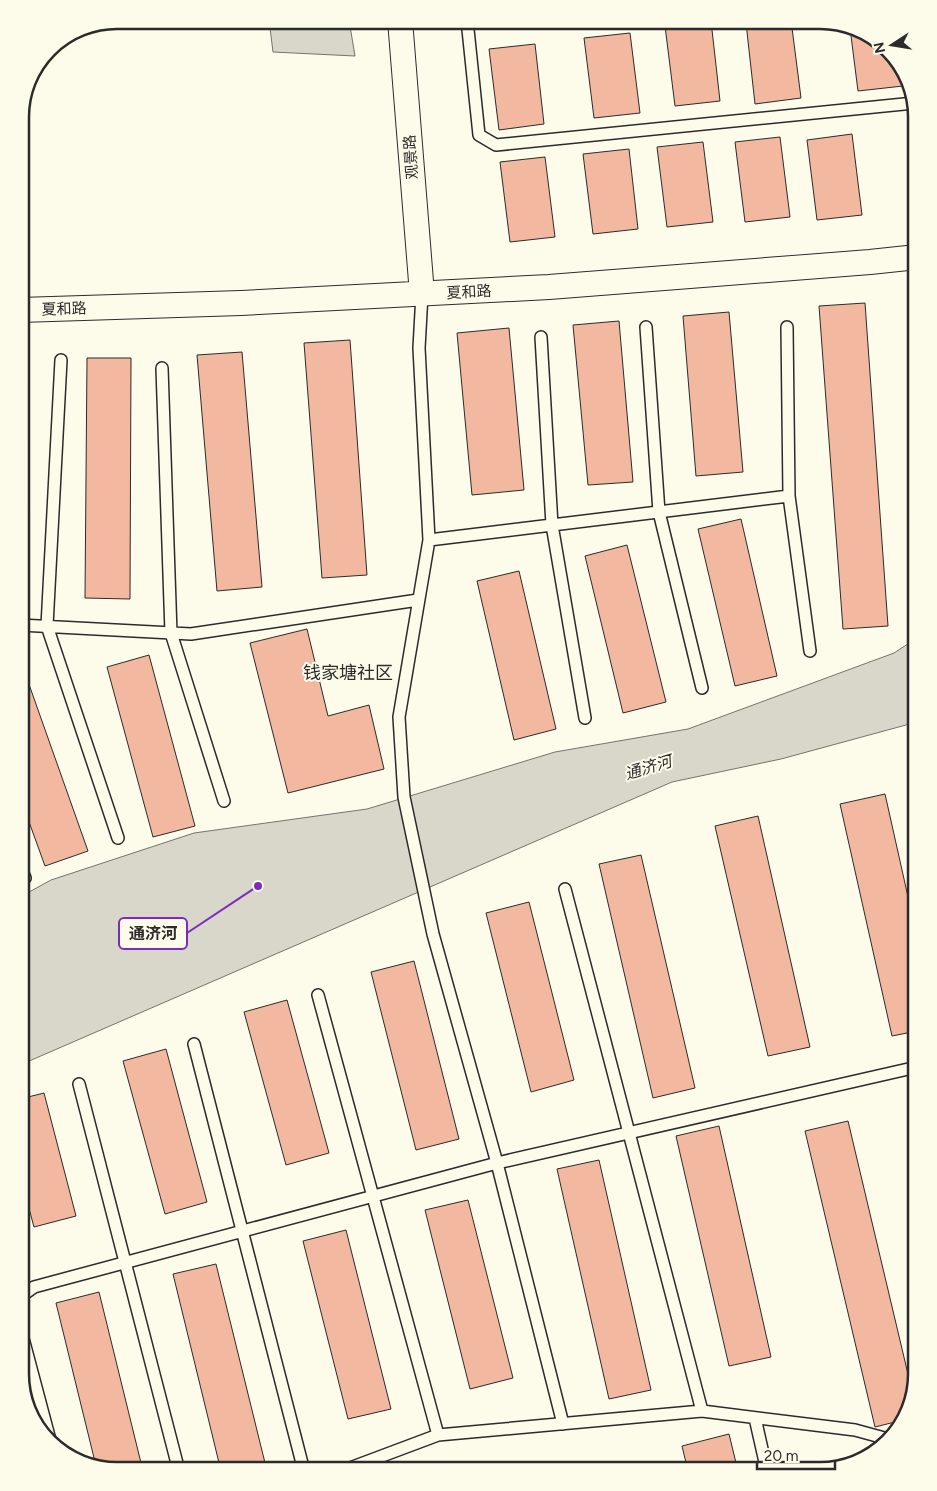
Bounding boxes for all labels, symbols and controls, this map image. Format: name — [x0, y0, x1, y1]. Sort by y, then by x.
north arrow — [867, 20, 917, 70]
text: N — [870, 41, 889, 55]
street label: 观景路 — [400, 134, 422, 180]
street label: 夏和路 — [446, 282, 492, 302]
street label: 夏和路 — [41, 299, 87, 319]
district label: 钱家塘社区 — [303, 662, 393, 684]
water label: 通济河 — [622, 751, 677, 784]
callout: 通济河 — [119, 918, 187, 949]
text: 通济河 — [129, 924, 177, 943]
scale bar — [757, 1438, 834, 1470]
text: 20 m — [764, 1447, 798, 1465]

